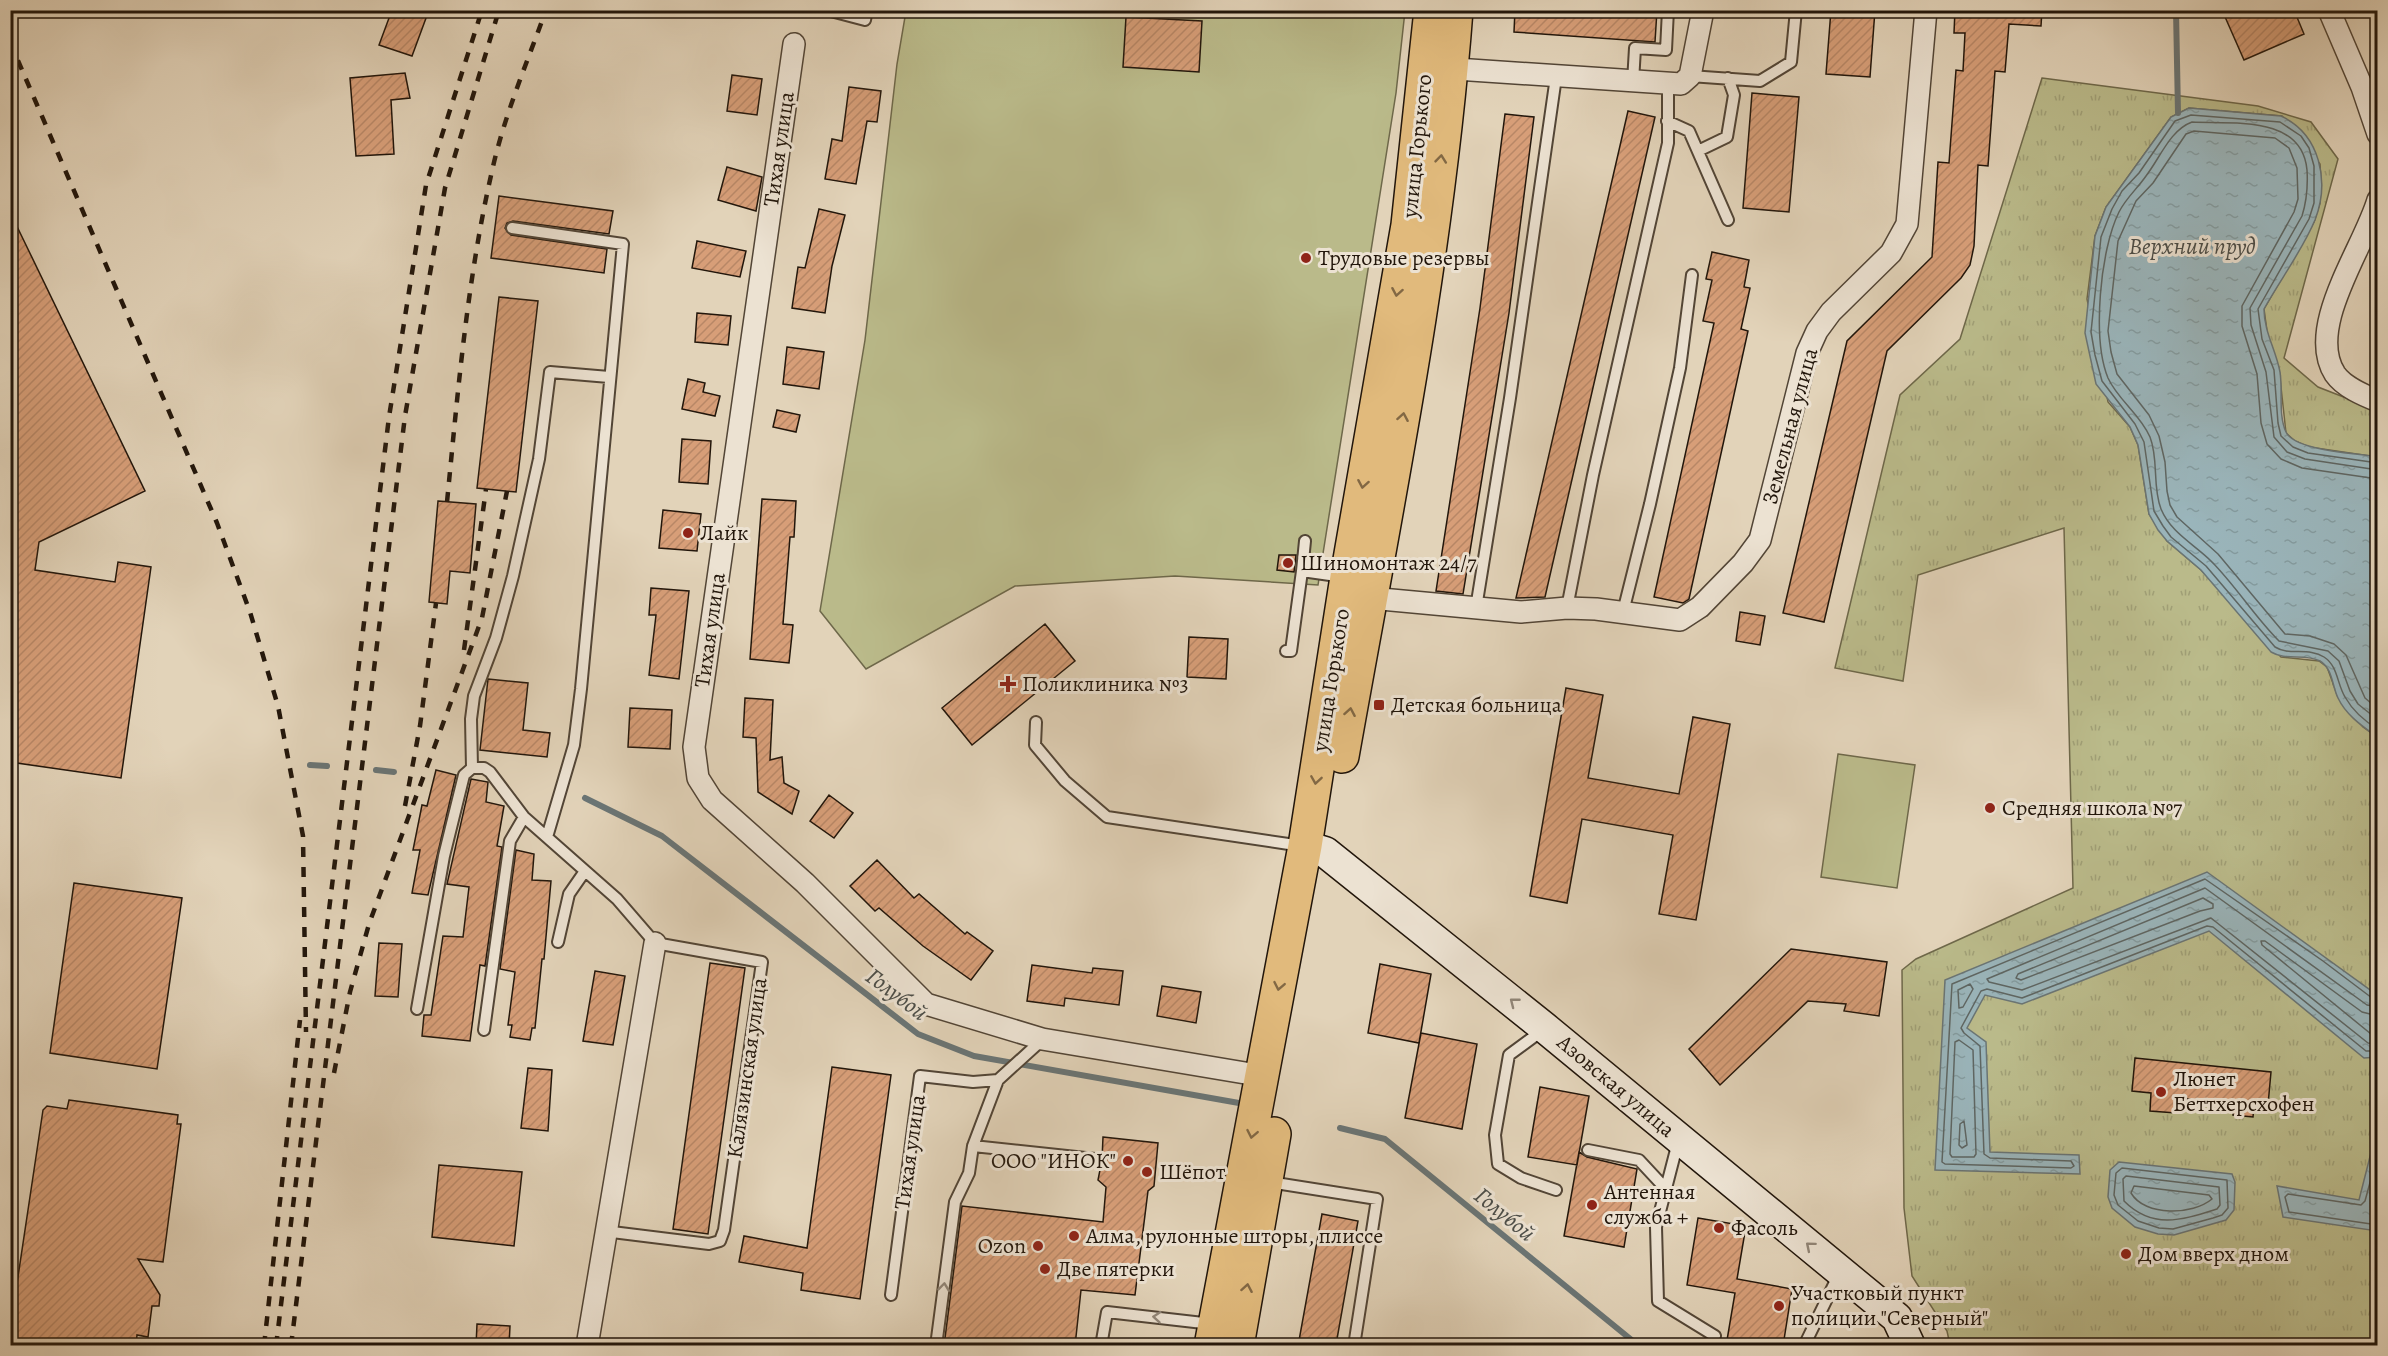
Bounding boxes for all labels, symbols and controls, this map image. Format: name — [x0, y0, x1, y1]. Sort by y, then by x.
street label: улица Горького — [1394, 73, 1439, 220]
street label: Тихая улица — [756, 89, 802, 208]
one-way arrow — [1434, 155, 1447, 164]
water label: Верхний пруд — [2128, 230, 2256, 262]
place label: Трудовые резервы — [1318, 243, 1490, 273]
marker: Трудовые резервы — [1299, 251, 1313, 265]
one-way arrow — [1391, 287, 1403, 297]
street label: Земельная улица — [1755, 344, 1826, 508]
one-way arrow — [1396, 412, 1409, 422]
one-way arrow — [1358, 479, 1370, 489]
place label: Лайк — [700, 518, 748, 548]
marker: Лайк — [681, 526, 695, 540]
place label: Шиномонтаж 24/7 — [1300, 548, 1477, 578]
marker: Шиномонтаж 24/7 — [1281, 556, 1295, 570]
street label: Тихая улица — [687, 570, 733, 689]
street label: улица Горького — [1305, 606, 1357, 755]
place label: Поликлиника №3 — [1022, 669, 1189, 699]
marker: Поликлиника №3 — [999, 675, 1017, 693]
place label: Детская больница — [1391, 690, 1563, 720]
marker: Детская больница — [1372, 698, 1386, 712]
one-way arrow — [1343, 707, 1356, 717]
one-way arrow — [1310, 776, 1322, 785]
place label: Средняя школа №7 — [2002, 793, 2183, 823]
marker: Средняя школа №7 — [1983, 801, 1997, 815]
water label: Голубой — [859, 960, 935, 1028]
street label: Калязинская улица — [719, 975, 775, 1160]
one-way arrow — [1273, 981, 1286, 991]
one-way arrow — [1510, 999, 1521, 1010]
street label: Азовская улица — [1550, 1027, 1682, 1145]
place label: Люнет Беттхерсхофен — [2173, 1064, 2314, 1119]
marker: Люнет Беттхерсхофен — [2154, 1085, 2168, 1099]
street label: Тихая улица — [887, 1092, 933, 1211]
one-way arrow — [1246, 1128, 1259, 1138]
place label: ООО "ИНОК" — [991, 1146, 1116, 1176]
marker: ООО "ИНОК" — [1121, 1154, 1135, 1168]
place label: Шёпот — [1159, 1157, 1226, 1187]
marker: Шёпот — [1140, 1165, 1154, 1179]
place label: Антенная служба + — [1603, 1177, 1695, 1232]
water label: Голубой — [1468, 1179, 1543, 1249]
marker: Антенная служба + — [1585, 1198, 1599, 1212]
place label: Фасоль — [1731, 1213, 1798, 1243]
place label: Алма, рулонные шторы, плиссе — [1085, 1221, 1383, 1251]
marker: Фасоль — [1712, 1221, 1726, 1235]
marker: Алма, рулонные шторы, плиссе — [1067, 1229, 1081, 1243]
place label: Ozon — [978, 1231, 1026, 1261]
marker: Ozon — [1031, 1239, 1045, 1253]
place label: Дом вверх дном — [2138, 1239, 2289, 1269]
one-way arrow — [1806, 1243, 1817, 1254]
marker: Дом вверх дном — [2119, 1247, 2133, 1261]
place label: Две пятерки — [1057, 1254, 1175, 1284]
marker: Две пятерки — [1038, 1262, 1052, 1276]
place label: Участковый пункт полиции "Северный" — [1791, 1278, 1988, 1333]
one-way arrow — [937, 1283, 949, 1292]
one-way arrow — [1240, 1283, 1253, 1293]
marker: Участковый пункт полиции "Северный" — [1772, 1299, 1786, 1313]
one-way arrow — [1153, 1311, 1162, 1324]

